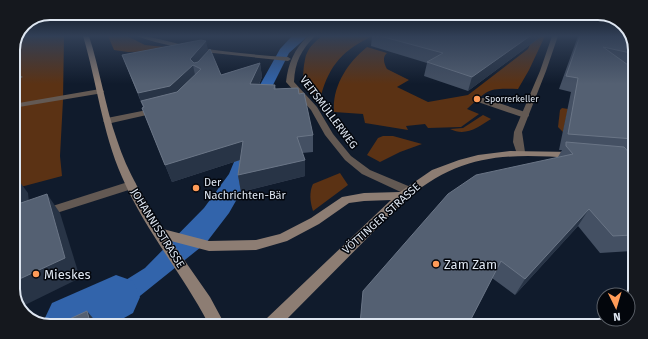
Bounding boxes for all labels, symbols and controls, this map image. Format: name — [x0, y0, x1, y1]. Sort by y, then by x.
street label: VEITSMÜLLERWEG — [297, 73, 361, 151]
marker: Sporrerkeller — [472, 94, 482, 104]
place label: Sporrerkeller — [485, 94, 539, 104]
place label: Der Nachrichten-Bär — [204, 176, 287, 202]
street label: VÖTTINGER STRASSE — [339, 179, 423, 257]
marker: Der Nachrichten-Bär — [191, 183, 201, 193]
street label: JOHANNISSTRASSE — [128, 186, 187, 270]
place label: Zam Zam — [444, 257, 497, 272]
marker: Zam Zam — [431, 259, 441, 269]
place label: Mieskes — [44, 267, 91, 282]
marker: Mieskes — [31, 269, 41, 279]
north arrow — [596, 287, 636, 327]
text: N — [613, 310, 621, 323]

